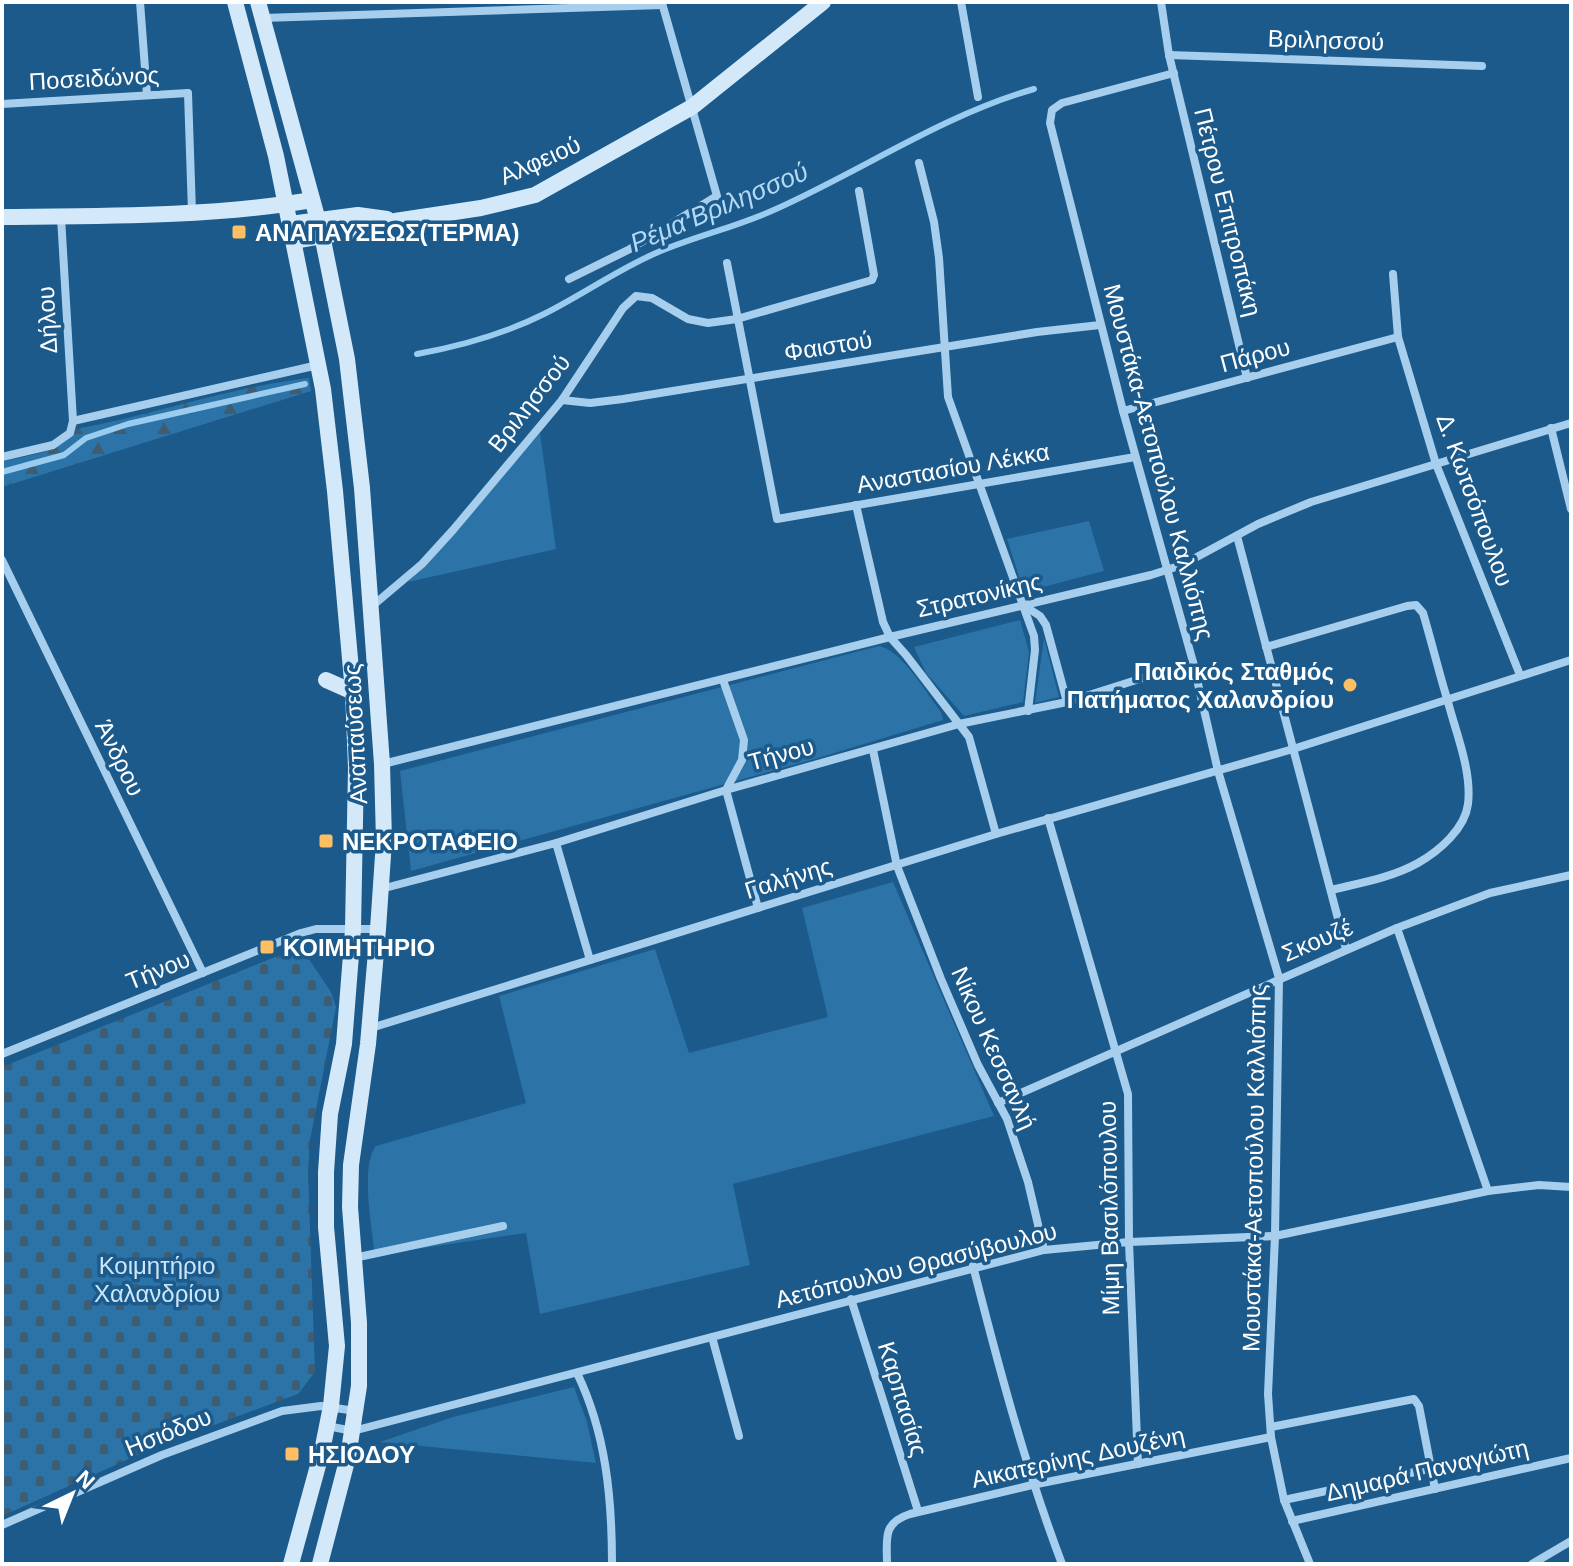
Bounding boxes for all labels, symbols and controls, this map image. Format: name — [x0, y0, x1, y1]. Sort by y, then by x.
street label: Βριλησσού — [1267, 24, 1385, 56]
street label: Ποσειδώνος — [28, 61, 160, 95]
street label: Πέτρου Επιτροπάκη — [1189, 105, 1267, 319]
street label: Αλφειού — [495, 130, 585, 190]
water label: Ρέμα Βριλησσού — [625, 156, 813, 258]
place label: ΑΝΑΠΑΥΣΕΩΣ(ΤΕΡΜΑ) — [255, 219, 520, 246]
marker: ΑΝΑΠΑΥΣΕΩΣ(ΤΕΡΜΑ) — [230, 223, 248, 241]
street label: Μουστάκα-Αετοπούλου Καλλιόπης — [1098, 281, 1220, 643]
street label: Δήλου — [32, 286, 62, 354]
street label: Φαιστού — [782, 326, 874, 366]
street label: Πάρου — [1217, 333, 1293, 377]
street label: Βριλησσού — [483, 349, 575, 457]
street label: Δ. Κωτσόπουλου — [1431, 410, 1519, 590]
street label: Αναστασίου Λέκκα — [854, 438, 1052, 498]
street label: Στρατονίκης — [914, 568, 1044, 622]
place label: Παιδικός Σταθμός Πατήματος Χαλανδρίου — [1067, 658, 1334, 713]
street label: Αναπαύσεως — [338, 663, 372, 805]
marker: Παιδικός Σταθμός Πατήματος Χαλανδρίου — [1341, 676, 1359, 694]
street label: Άνδρου — [90, 716, 150, 800]
street label: Τήνου — [745, 732, 817, 776]
place label: ΝΕΚΡΟΤΑΦΕΙΟ — [342, 828, 518, 855]
marker: ΝΕΚΡΟΤΑΦΕΙΟ — [317, 832, 335, 850]
street label: Γαλήνης — [741, 852, 835, 904]
street label: Σκουζέ — [1278, 913, 1357, 967]
place label: ΚΟΙΜΗΤΗΡΙΟ — [283, 934, 435, 961]
marker: ΚΟΙΜΗΤΗΡΙΟ — [258, 938, 276, 956]
street label: Τήνου — [122, 945, 194, 995]
street label: Νίκου Κεσσανλή — [946, 963, 1042, 1133]
street label: Μουστάκα-Αετοπούλου Καλλιόπης — [1237, 984, 1271, 1352]
street label: Μίμη Βασιλόπουλου — [1094, 1100, 1124, 1316]
street label: Αετόπουλου Θρασύβουλου — [772, 1217, 1060, 1313]
park label: Κοιμητήριο Χαλανδρίου — [94, 1252, 220, 1307]
street label: Καρπασίας — [873, 1338, 933, 1460]
street label: Ησιόδου — [121, 1403, 215, 1461]
street label: Αικατερίνης Δουζένη — [969, 1421, 1187, 1493]
street label: Δημαρά Παναγιώτη — [1323, 1434, 1531, 1506]
place label: ΗΣΙΟΔΟΥ — [308, 1441, 415, 1468]
marker: ΗΣΙΟΔΟΥ — [283, 1445, 301, 1463]
north arrow — [32, 1454, 112, 1534]
text: N — [71, 1465, 100, 1494]

